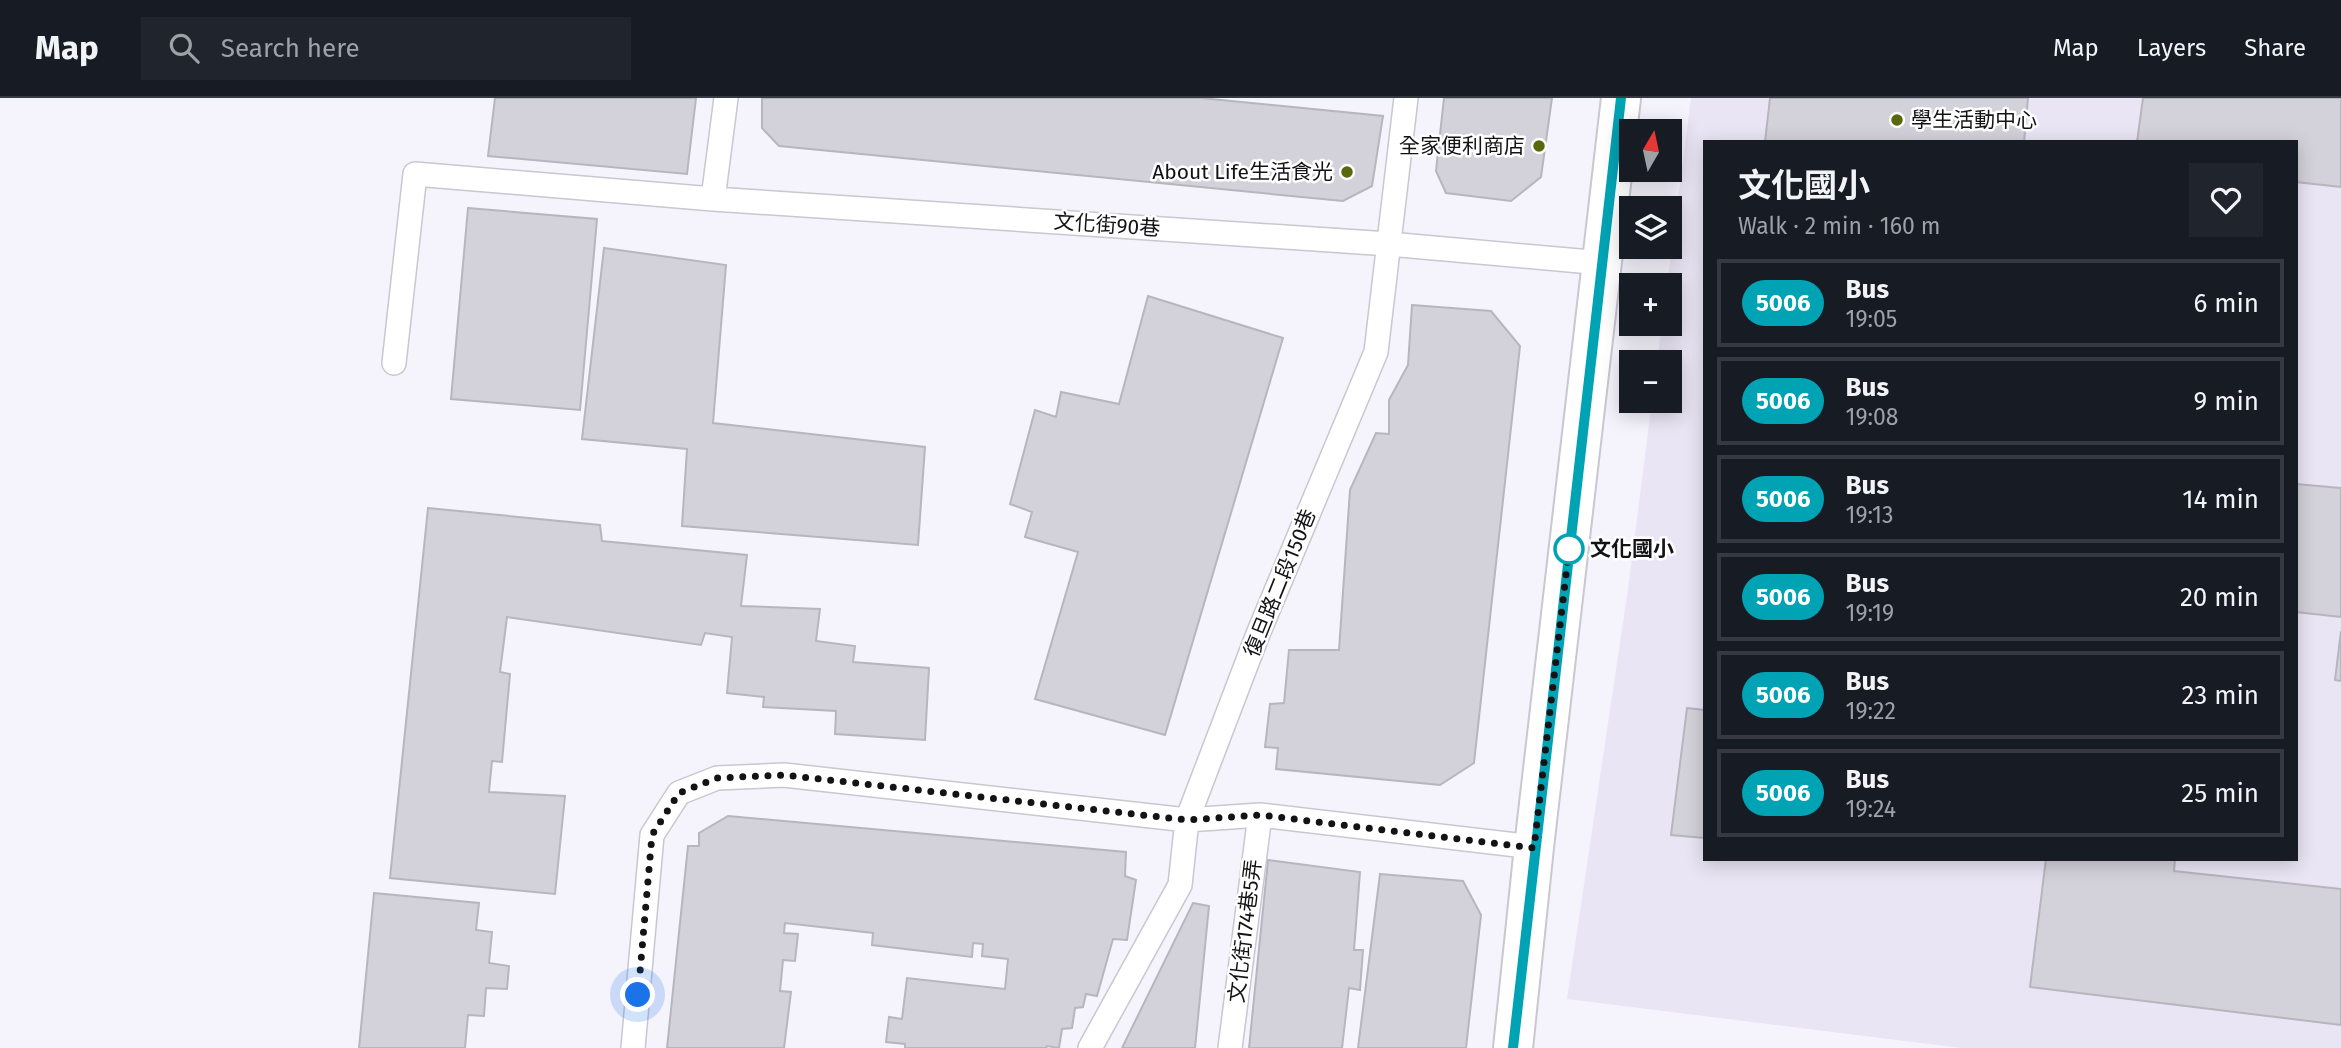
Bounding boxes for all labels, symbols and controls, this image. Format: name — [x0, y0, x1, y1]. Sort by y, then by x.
search box — [141, 17, 631, 80]
text: Map — [35, 28, 99, 68]
icon: search — [165, 29, 203, 67]
text: Search here — [221, 33, 360, 64]
text: Map — [2053, 34, 2099, 62]
text: Layers — [2137, 34, 2206, 62]
text: Share — [2244, 34, 2306, 62]
place label: 學生活動中心 — [1911, 107, 2037, 133]
marker: 學生活動中心 — [1889, 112, 1905, 128]
north arrow — [1619, 119, 1682, 182]
map controls — [1619, 119, 1682, 413]
place label: 全家便利商店 — [1399, 133, 1525, 159]
marker: 全家便利商店 — [1531, 138, 1547, 154]
place label: About Life生活食光 — [1152, 159, 1333, 185]
button: heart — [2189, 163, 2263, 237]
marker: About Life生活食光 — [1339, 164, 1355, 180]
text: 文化國小 — [1738, 166, 1870, 206]
button: layers — [1619, 196, 1682, 259]
street label: 文化街90巷 — [1053, 208, 1161, 242]
text: Walk · 2 min · 160 m — [1738, 212, 1941, 240]
button: + — [1619, 273, 1682, 336]
text: Bus — [1845, 274, 1889, 305]
text: 6 min — [2193, 288, 2259, 319]
text: 5006 — [1756, 289, 1810, 317]
text: 19:05 — [1845, 305, 1897, 333]
button: − — [1619, 350, 1682, 413]
text: Bus — [1845, 372, 1889, 403]
text: 9 min — [2194, 386, 2259, 417]
text: 5006 — [1756, 387, 1810, 415]
text: 19:08 — [1845, 403, 1899, 431]
text: Bus — [1845, 470, 1889, 501]
text: 14 min — [2182, 484, 2259, 515]
text: 5006 — [1756, 485, 1810, 513]
text: 19:13 — [1845, 501, 1894, 529]
street label: 復旦路二段150巷 — [1238, 505, 1322, 661]
marker: 文化國小 — [1554, 534, 1584, 564]
place label: 文化國小 — [1590, 536, 1674, 562]
text: Bus — [1845, 568, 1889, 599]
text: 20 min — [2180, 582, 2259, 613]
text: 5006 — [1756, 583, 1810, 611]
text: 19:19 — [1845, 599, 1894, 627]
text: Bus — [1845, 666, 1889, 697]
text: 23 min — [2182, 680, 2259, 711]
text: 5006 — [1756, 681, 1810, 709]
text: 19:22 — [1845, 697, 1896, 725]
text: Bus — [1845, 764, 1889, 795]
text: 25 min — [2181, 778, 2259, 809]
text: 5006 — [1756, 779, 1810, 807]
text: 19:24 — [1845, 795, 1896, 823]
street label: 文化街174巷5弄 — [1223, 858, 1267, 1004]
your location — [620, 977, 655, 1012]

